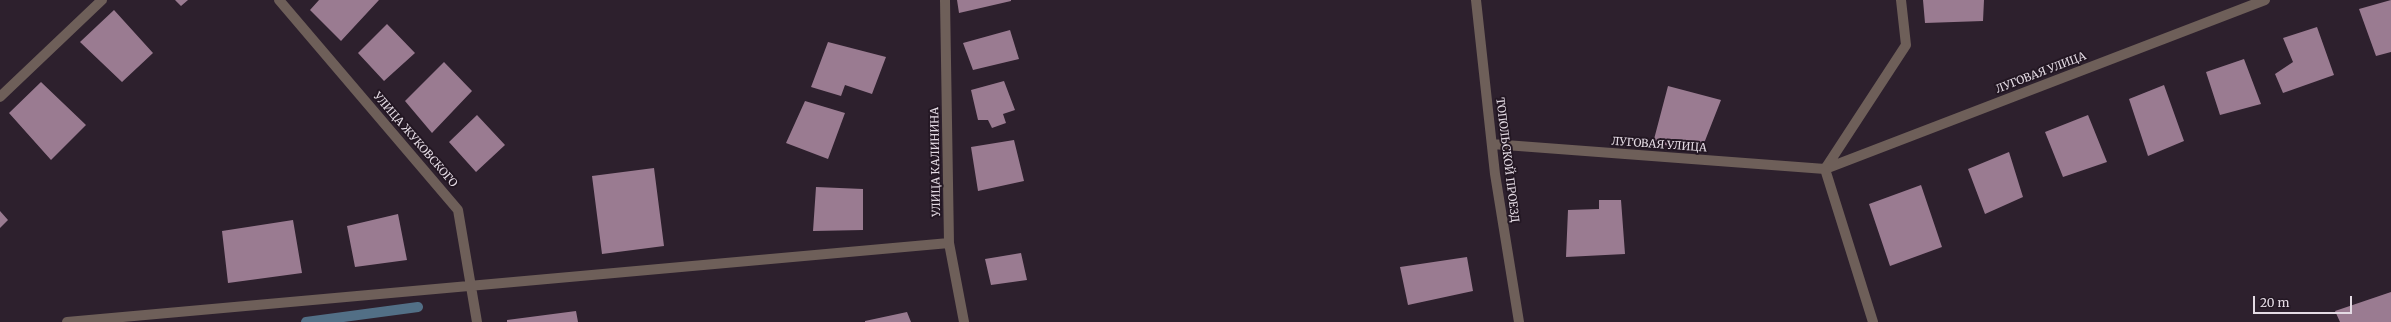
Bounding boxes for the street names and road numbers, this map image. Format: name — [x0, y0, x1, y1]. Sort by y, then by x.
street label: ЛУГОВАЯ УЛИЦА — [1994, 50, 2088, 96]
street label: УЛИЦА ЖУКОВСКОГО — [370, 90, 460, 190]
street label: ТОПОЛЬСКОЙ ПРОЕЗД — [1493, 97, 1521, 223]
street label: УЛИЦА КАЛИНИНА — [928, 107, 944, 217]
street label: ЛУГОВАЯ УЛИЦА — [1611, 135, 1707, 155]

